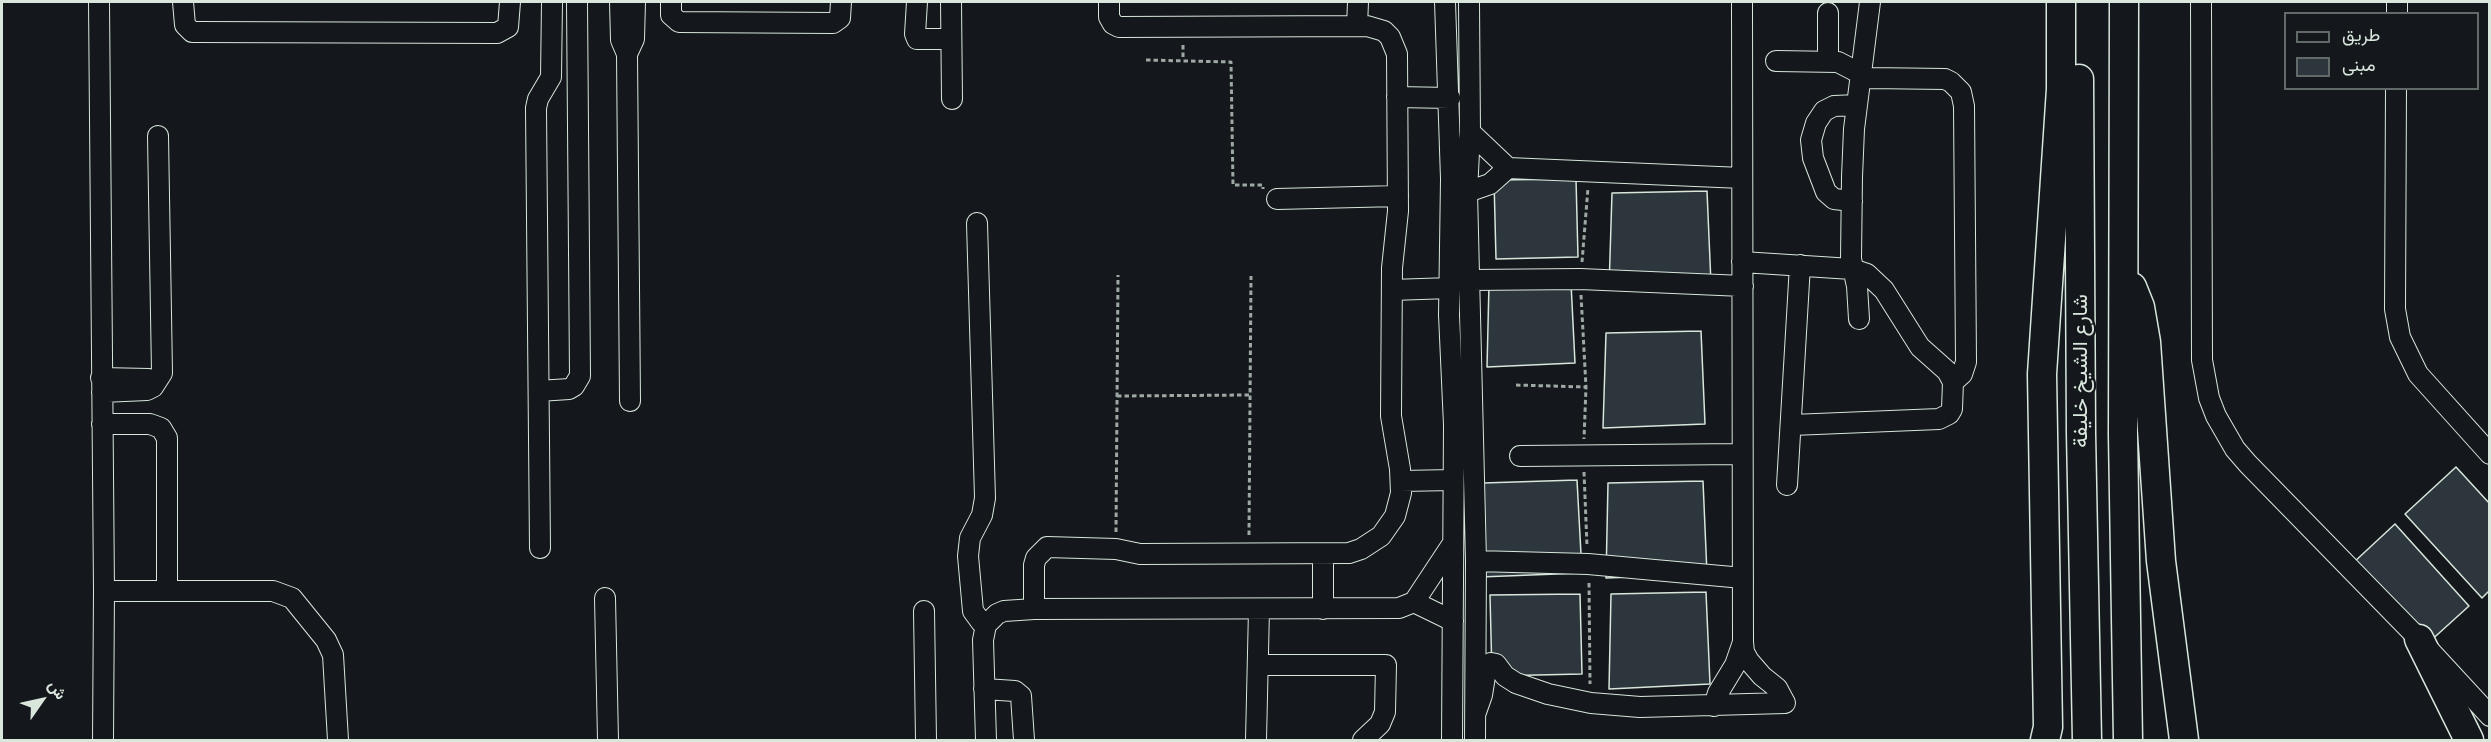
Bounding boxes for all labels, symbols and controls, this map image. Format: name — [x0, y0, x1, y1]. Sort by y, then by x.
legend — [2284, 12, 2479, 90]
text: طريق — [2342, 24, 2380, 46]
text: مبنى — [2342, 54, 2376, 76]
street label: شارع الشيخ خليفة — [2068, 294, 2094, 448]
north arrow — [12, 670, 72, 730]
text: ش — [44, 676, 71, 703]

